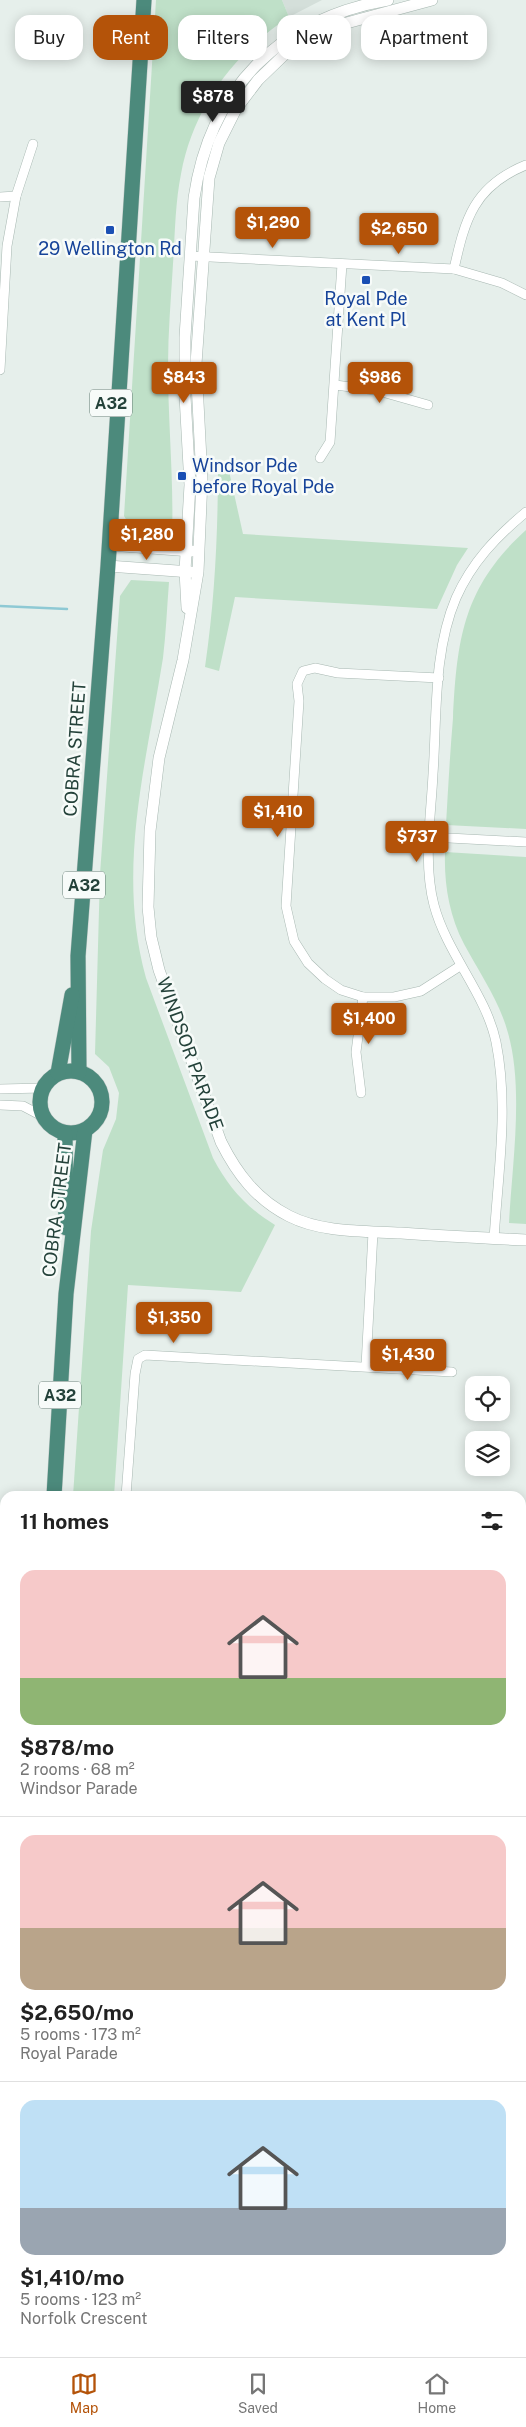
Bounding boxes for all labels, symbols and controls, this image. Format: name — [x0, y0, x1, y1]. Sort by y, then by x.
chip: Buy — [15, 15, 83, 60]
chip: Rent — [93, 15, 168, 60]
chip: Filters — [178, 15, 267, 60]
chip: New — [277, 15, 351, 60]
chip: Apartment — [361, 15, 487, 60]
pin: $878 — [183, 80, 243, 123]
text: $878 — [192, 87, 234, 106]
pin: $1,290 — [232, 206, 314, 249]
pin: $2,650 — [358, 212, 440, 255]
text: $1,290 — [246, 213, 300, 232]
text: $2,650 — [370, 219, 428, 238]
marker: 29 Wellington Rd — [104, 224, 116, 236]
place label: 29 Wellington Rd — [38, 238, 182, 259]
marker: Royal Pde at Kent Pl — [360, 274, 372, 286]
place label: Royal Pde at Kent Pl — [324, 288, 408, 330]
pin: $843 — [154, 362, 214, 404]
pin: $986 — [350, 362, 410, 404]
text: $843 — [163, 368, 205, 387]
text: $986 — [359, 368, 401, 387]
road number: A32 — [90, 389, 132, 416]
place label: Windsor Pde before Royal Pde — [192, 455, 334, 497]
marker: Windsor Pde before Royal Pde — [176, 470, 188, 482]
pin: $1,280 — [106, 518, 188, 561]
text: $1,280 — [120, 525, 174, 544]
street label: COBRA STREET — [59, 680, 90, 817]
pin: $1,410 — [237, 796, 319, 838]
text: $1,410 — [253, 802, 303, 821]
pin: $737 — [387, 820, 447, 863]
text: $737 — [396, 827, 438, 846]
road number: A32 — [63, 872, 105, 898]
street label: WINDSOR PARADE — [153, 974, 228, 1133]
pin: $1,400 — [328, 1002, 410, 1045]
text: $1,400 — [342, 1009, 396, 1028]
street label: COBRA STREET — [38, 1141, 75, 1278]
pin: $1,350 — [133, 1302, 215, 1344]
text: $1,350 — [147, 1308, 201, 1327]
pin: $1,430 — [367, 1338, 449, 1381]
text: $1,430 — [381, 1345, 435, 1364]
map controls — [465, 1376, 510, 1476]
button: locate — [465, 1376, 510, 1421]
road number: A32 — [39, 1382, 81, 1408]
button: layers — [465, 1431, 510, 1476]
icon: filters — [478, 1507, 506, 1535]
text: 11 homes — [20, 1509, 109, 1534]
icon: home — [218, 1602, 308, 1692]
text: $878/mo — [20, 1735, 114, 1760]
text: 2 rooms · 68 m² — [20, 1760, 135, 1779]
text: Windsor Parade — [20, 1779, 138, 1798]
icon: home — [218, 1868, 308, 1958]
text: $2,650/mo — [20, 2000, 134, 2025]
text: 5 rooms · 173 m² — [20, 2025, 141, 2044]
text: Royal Parade — [20, 2044, 118, 2063]
icon: home — [218, 2133, 308, 2223]
text: $1,410/mo — [20, 2265, 124, 2290]
text: 5 rooms · 123 m² — [20, 2290, 141, 2309]
text: Norfolk Crescent — [20, 2309, 147, 2328]
tab: Map — [70, 2370, 98, 2416]
tab: Saved — [238, 2370, 278, 2416]
tab: Home — [418, 2370, 456, 2416]

